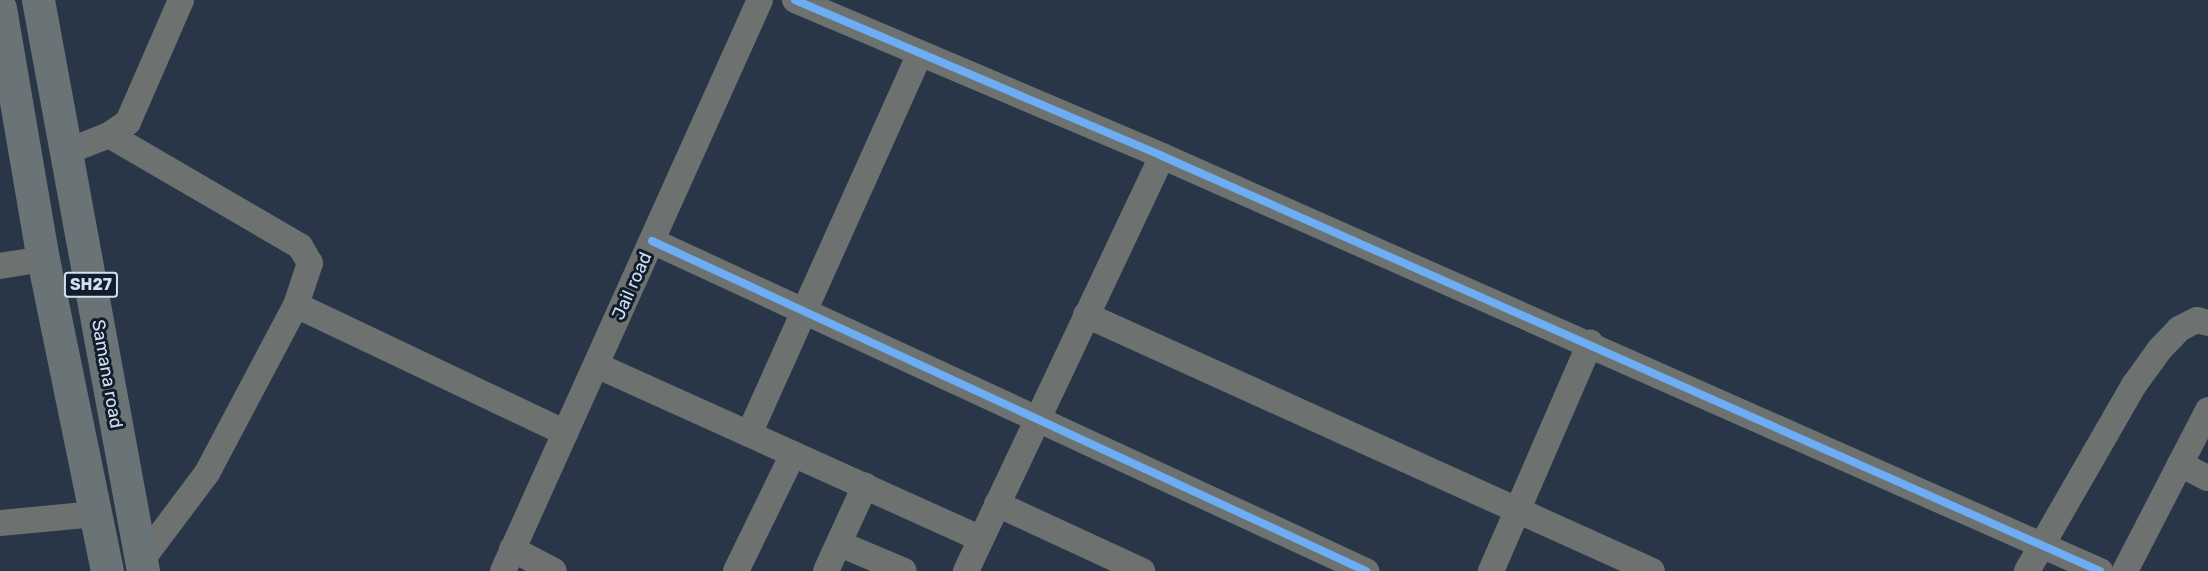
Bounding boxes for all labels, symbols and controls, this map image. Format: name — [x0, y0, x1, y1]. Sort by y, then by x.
street label: Jail road — [607, 249, 657, 323]
road number: SH27 — [62, 272, 119, 298]
street label: Samana road — [87, 318, 127, 430]

